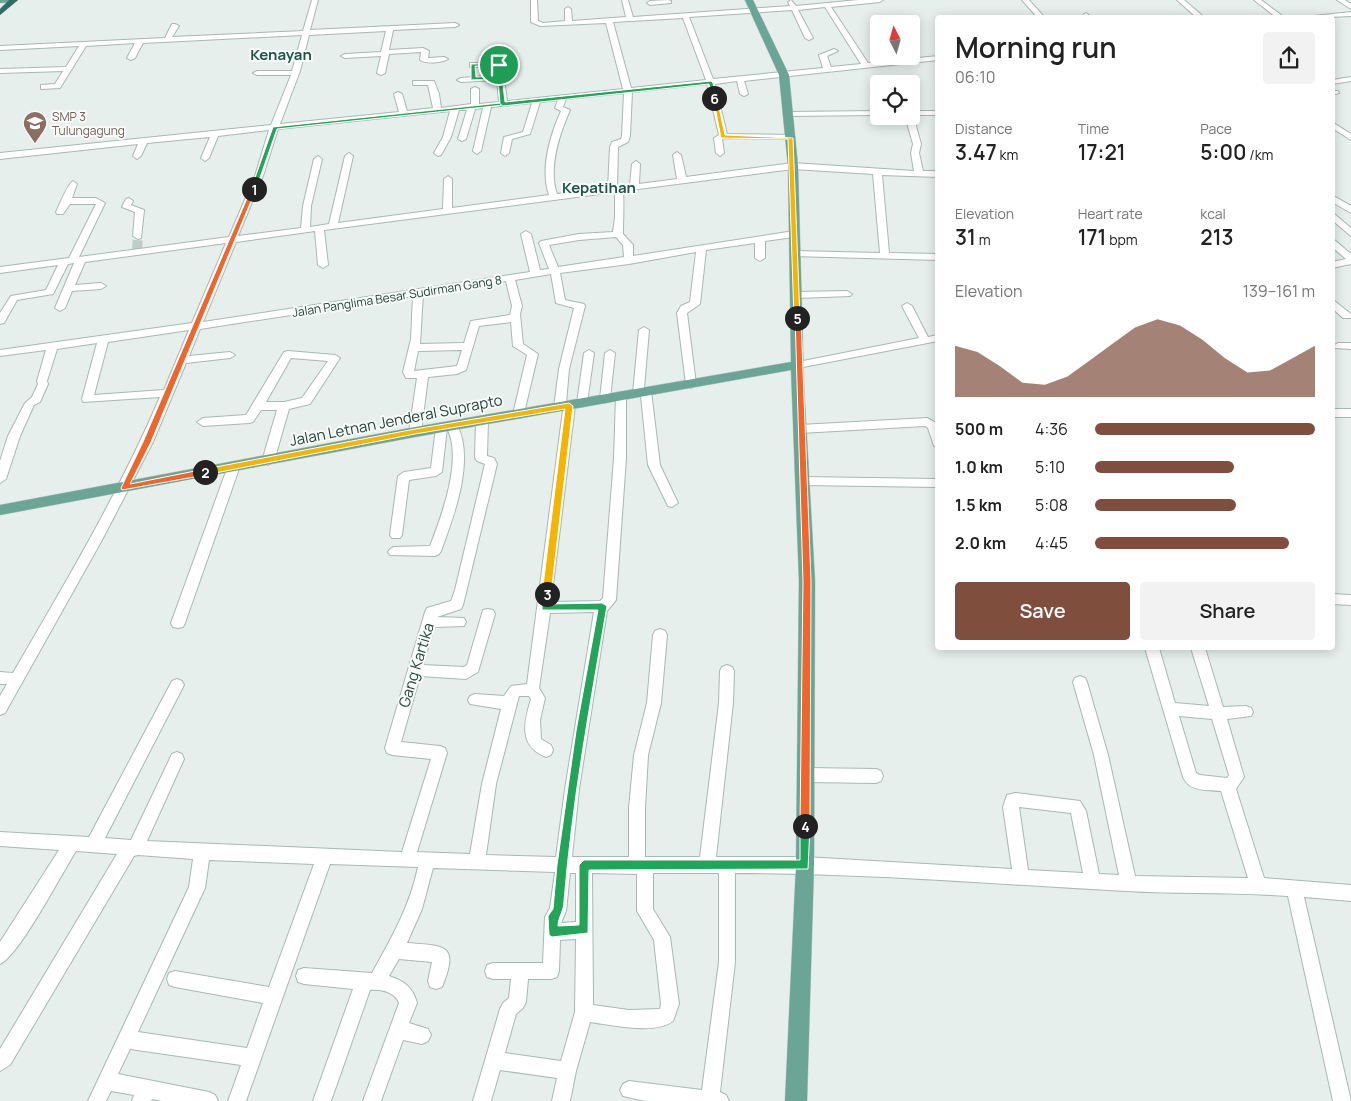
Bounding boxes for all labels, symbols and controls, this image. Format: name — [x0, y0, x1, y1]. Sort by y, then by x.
north arrow — [870, 15, 920, 65]
map controls — [870, 15, 920, 125]
text: Morning run — [955, 28, 1116, 66]
button: share — [1263, 32, 1315, 84]
district label: Kenayan — [250, 44, 312, 65]
pin — [478, 44, 520, 86]
icon: arrive — [485, 51, 513, 79]
text: 06:10 — [955, 66, 995, 88]
button: locate — [870, 75, 920, 125]
pin: 6 — [702, 86, 726, 110]
text: 6 — [710, 89, 719, 108]
place label: SMP 3 Tulungagung — [52, 108, 125, 139]
school or university icon: SMP 3 Tulungagung — [22, 110, 48, 144]
text: Distance — [955, 119, 1012, 138]
text: Time — [1078, 119, 1109, 138]
text: Pace — [1200, 119, 1232, 138]
text: 3.47 — [955, 138, 997, 166]
text: 17:21 — [1078, 138, 1126, 166]
text: 5:00 — [1200, 138, 1246, 166]
text: km — [997, 145, 1018, 164]
text: /km — [1246, 145, 1273, 164]
pin: 1 — [242, 176, 266, 202]
district label: Kepatihan — [562, 177, 636, 198]
text: 1 — [251, 180, 258, 199]
text: Elevation — [955, 204, 1014, 223]
text: Heart rate — [1078, 204, 1143, 223]
text: kcal — [1200, 204, 1226, 223]
text: 31 — [955, 223, 976, 251]
text: 171 — [1078, 223, 1106, 251]
text: 213 — [1200, 223, 1234, 251]
text: m — [976, 230, 991, 249]
text: bpm — [1106, 230, 1138, 249]
street label: Jalan Panglima Besar Sudirman Gang 8 — [291, 271, 503, 321]
text: Elevation — [955, 280, 1023, 302]
text: 139–161 m — [1243, 280, 1315, 302]
pin: 5 — [784, 306, 810, 330]
text: 5 — [793, 309, 802, 328]
street label: Jalan Letnan Jenderal Suprapto — [288, 389, 504, 451]
text: 500 m — [955, 418, 1003, 440]
text: 4:36 — [1035, 418, 1068, 440]
text: 1.0 km — [955, 456, 1003, 478]
text: 5:10 — [1035, 456, 1065, 478]
pin: 2 — [192, 460, 218, 484]
text: 2 — [201, 463, 210, 482]
text: 1.5 km — [955, 494, 1002, 516]
text: 5:08 — [1035, 494, 1068, 516]
text: 2.0 km — [955, 532, 1006, 554]
text: 4:45 — [1035, 532, 1068, 554]
pin: 3 — [534, 582, 560, 606]
button: Save — [955, 582, 1130, 640]
button: Share — [1140, 582, 1315, 640]
text: 3 — [543, 585, 552, 604]
street label: Gang Kartika — [393, 620, 439, 710]
pin: 4 — [792, 814, 818, 838]
text: 4 — [801, 817, 810, 836]

